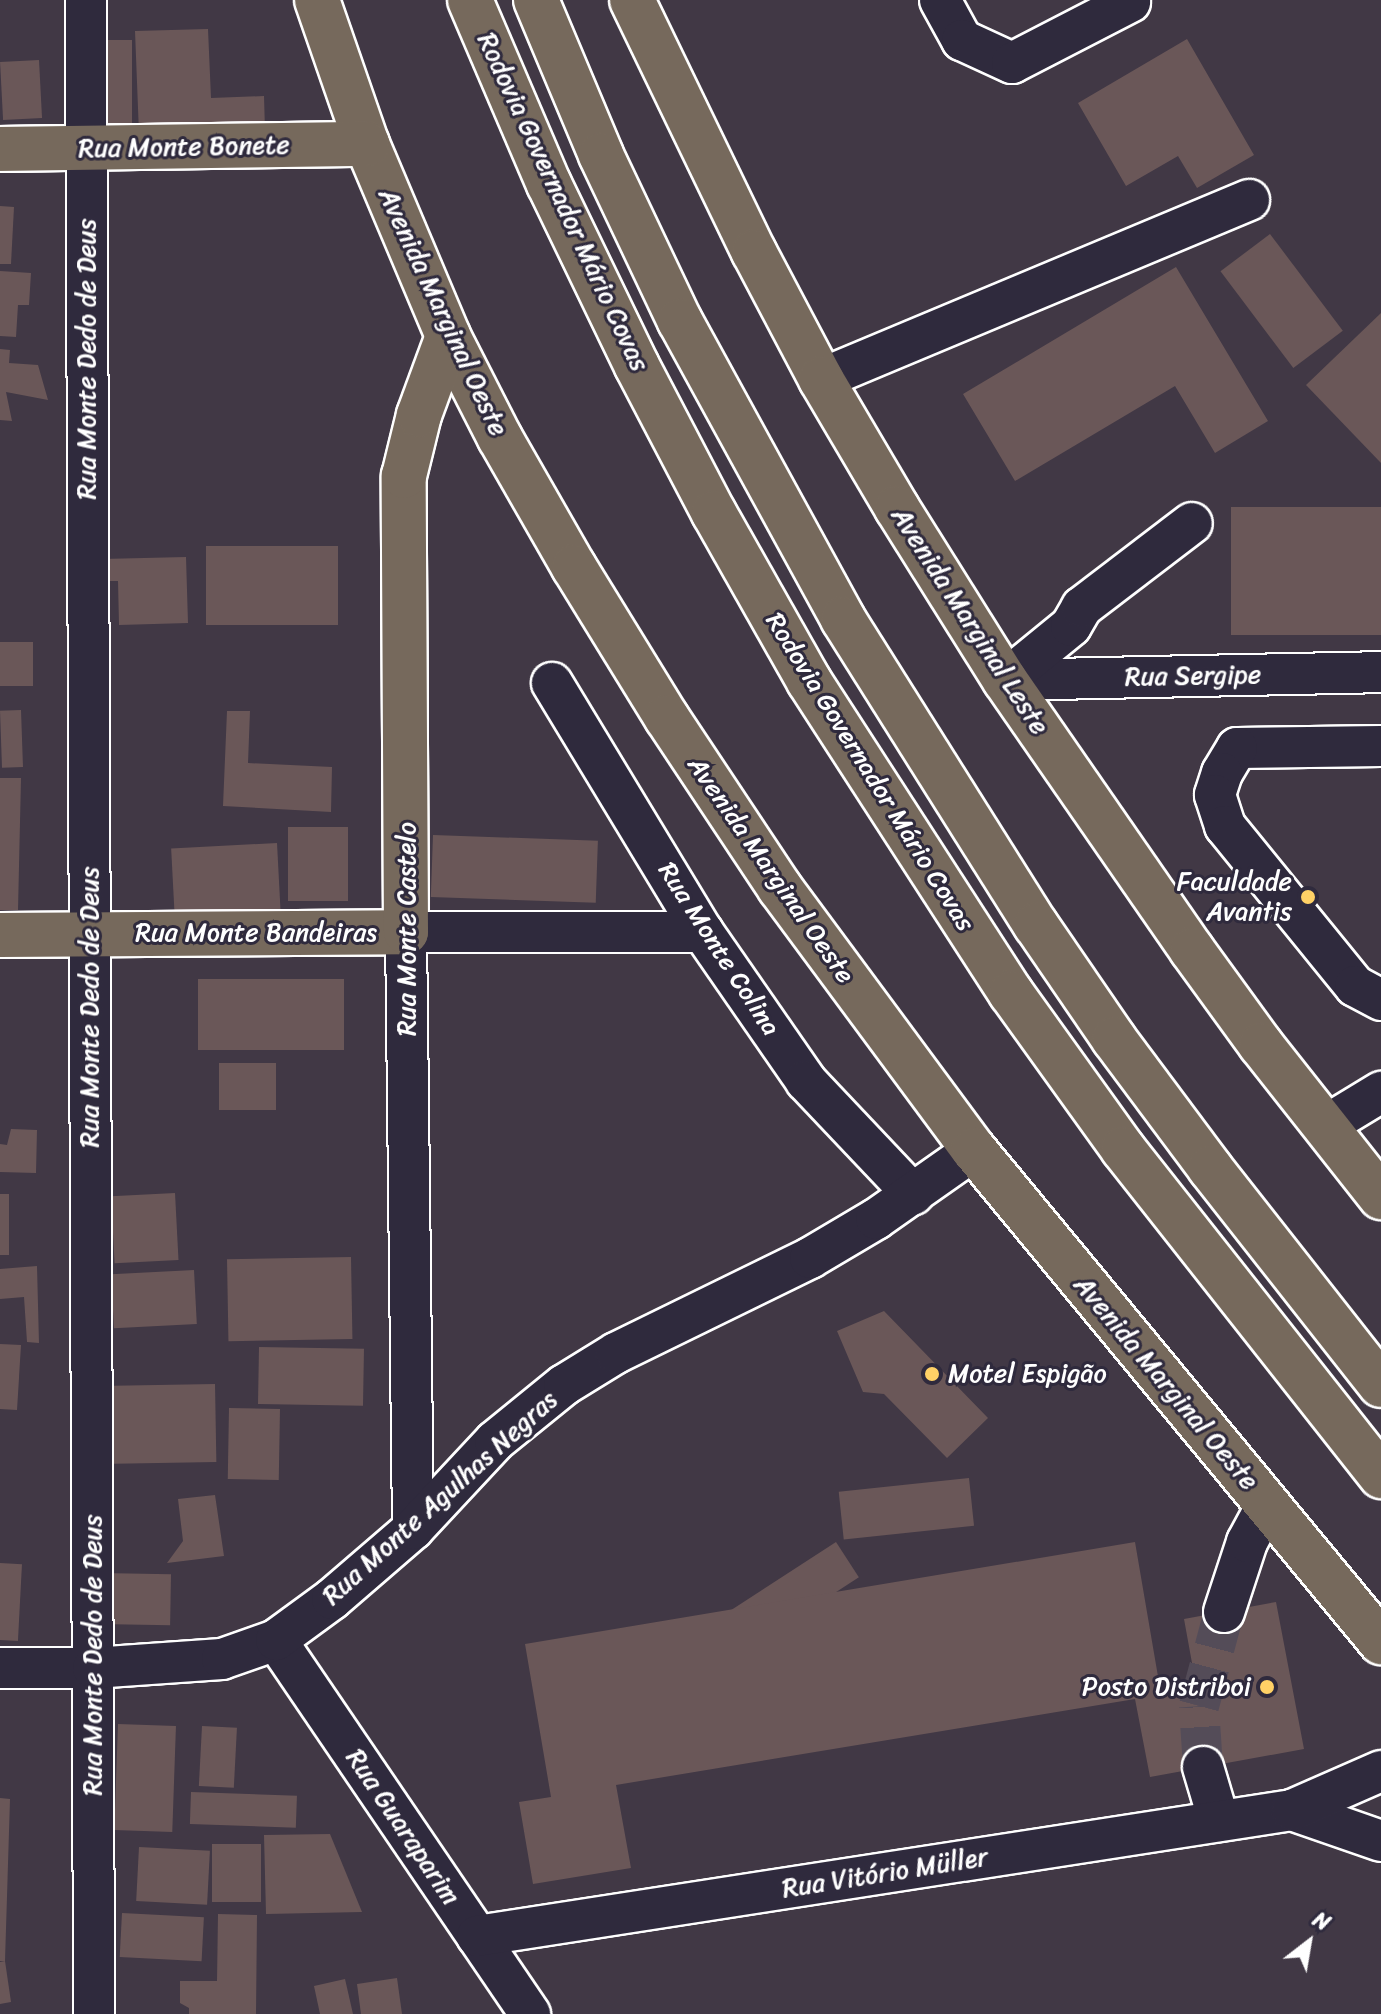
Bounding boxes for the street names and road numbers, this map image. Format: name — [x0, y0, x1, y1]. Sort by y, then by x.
street label: Rodovia Governador Mário Covas — [471, 27, 655, 377]
street label: Rua Monte Bonete — [79, 130, 289, 164]
street label: Avenida Marginal Oeste — [372, 183, 514, 441]
street label: Rua Monte Dedo de Deus — [71, 219, 103, 499]
street label: Avenida Marginal Leste — [885, 501, 1055, 741]
street label: Rodovia Governador Mário Covas — [759, 607, 981, 937]
street label: Rua Sergipe — [1125, 659, 1261, 693]
street label: Avenida Marginal Oeste — [681, 750, 861, 990]
street label: Rua Monte Castelo — [391, 821, 423, 1037]
street label: Rua Monte Colina — [651, 856, 787, 1042]
street label: Rua Monte Dedo de Deus — [74, 867, 106, 1147]
street label: Rua Monte Bandeiras — [135, 917, 377, 949]
street label: Avenida Marginal Oeste — [1067, 1269, 1265, 1497]
street label: Rua Monte Agulhas Negras — [316, 1384, 564, 1612]
street label: Rua Monte Dedo de Deus — [77, 1515, 109, 1795]
street label: Rua Guaraparim — [339, 1743, 467, 1911]
street label: Rua Vitório Müller — [780, 1841, 990, 1905]

